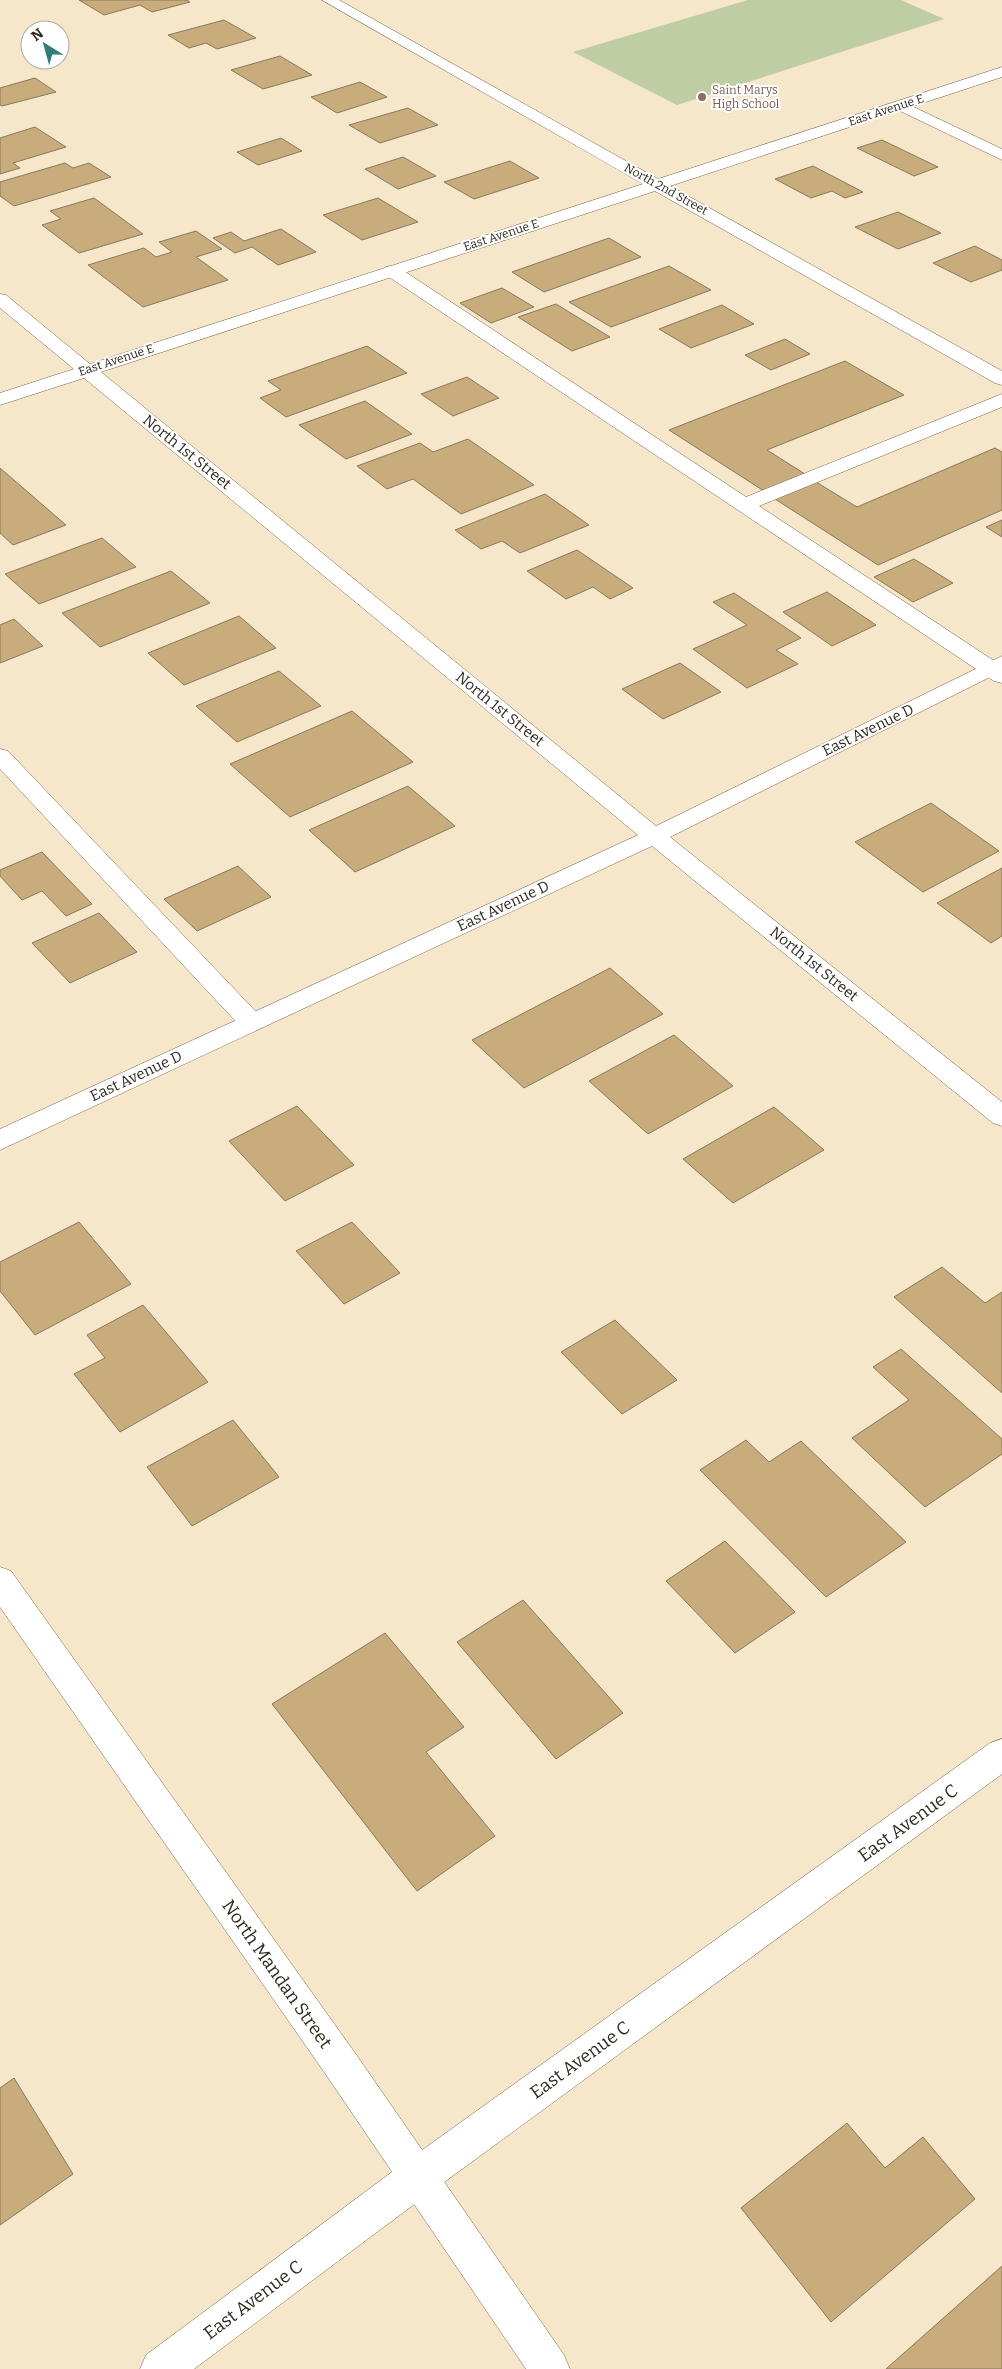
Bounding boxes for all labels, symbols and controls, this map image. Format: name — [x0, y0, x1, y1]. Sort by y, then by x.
north arrow — [20, 20, 70, 70]
text: N — [28, 25, 47, 45]
place label: Saint Marys High School — [712, 83, 780, 111]
marker: Saint Marys High School — [696, 91, 708, 103]
street label: East Avenue E — [847, 91, 925, 129]
street label: North 2nd Street — [622, 160, 711, 218]
street label: East Avenue E — [462, 216, 540, 254]
street label: East Avenue E — [77, 341, 155, 379]
street label: North 1st Street — [139, 411, 235, 494]
street label: North 1st Street — [452, 668, 548, 751]
street label: East Avenue D — [819, 700, 917, 760]
street label: East Avenue D — [454, 877, 552, 935]
street label: North 1st Street — [766, 923, 862, 1006]
street label: East Avenue D — [87, 1047, 185, 1105]
street label: East Avenue C — [854, 1779, 962, 1867]
street label: North Mandan Street — [217, 1895, 337, 2053]
street label: East Avenue C — [526, 2016, 634, 2104]
street label: East Avenue C — [199, 2256, 307, 2344]

